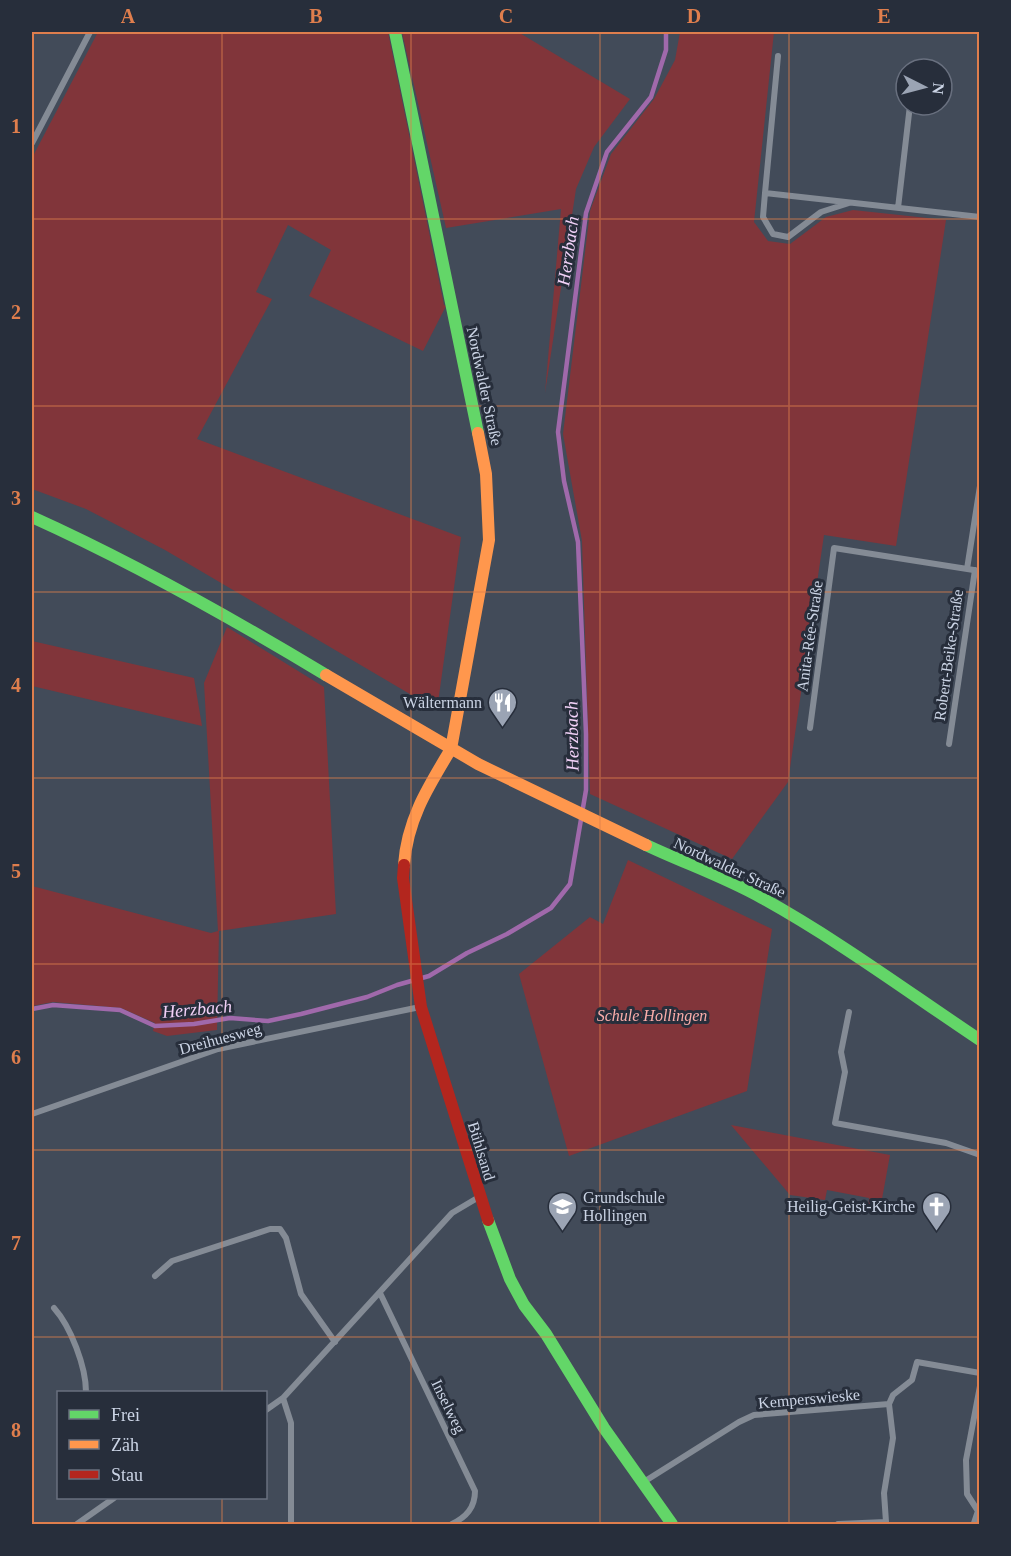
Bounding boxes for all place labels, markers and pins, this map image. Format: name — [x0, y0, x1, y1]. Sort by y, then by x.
restaurant icon: Wältermann — [487, 686, 519, 728]
place label: Wältermann — [403, 694, 482, 711]
place label: Grundschule Hollingen — [583, 1189, 665, 1225]
school or university icon: Grundschule Hollingen — [546, 1190, 578, 1232]
church icon: Heilig-Geist-Kirche — [920, 1190, 952, 1232]
place label: Heilig-Geist-Kirche — [787, 1198, 915, 1216]

